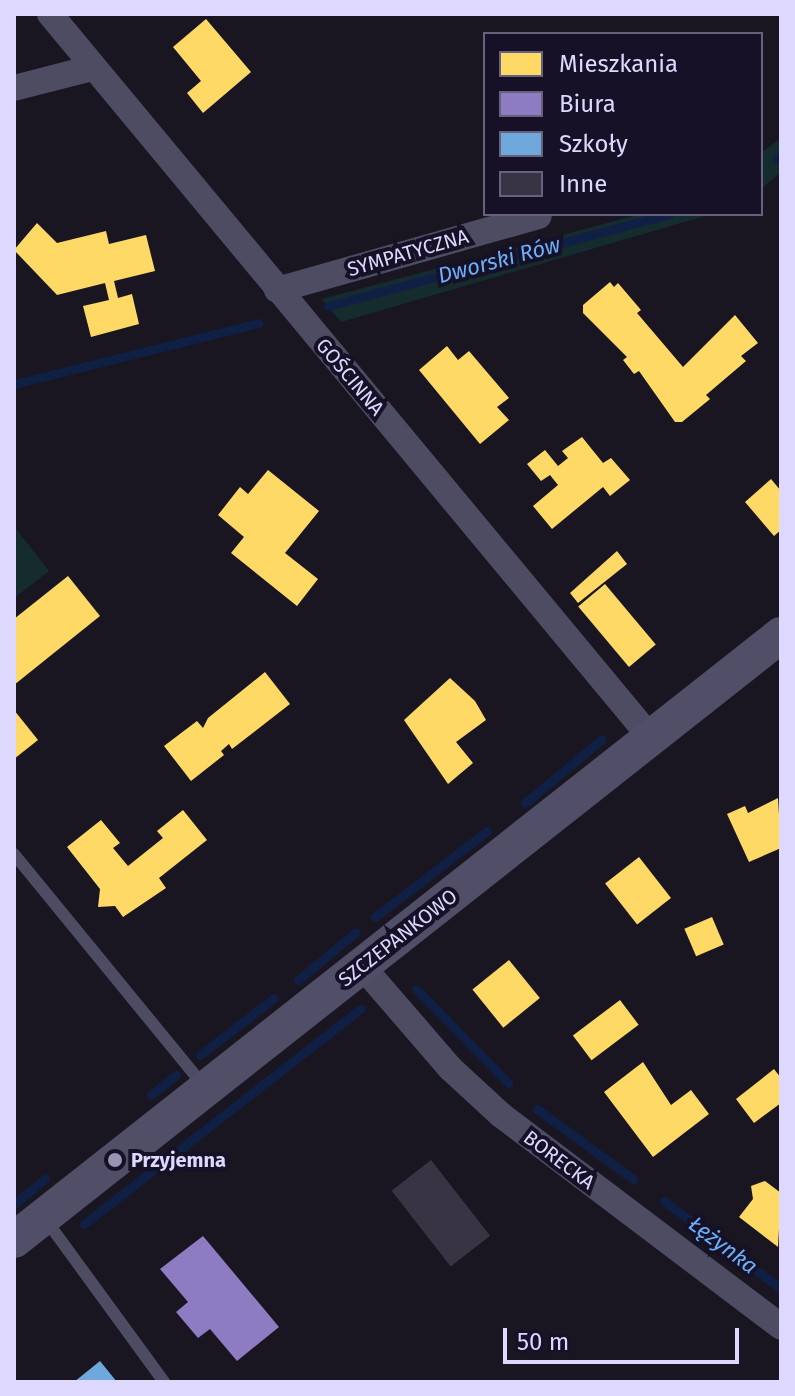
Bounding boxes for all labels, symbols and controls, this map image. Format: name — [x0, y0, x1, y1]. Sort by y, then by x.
legend — [483, 32, 763, 216]
text: Mieszkania — [559, 50, 678, 78]
text: Biura — [559, 90, 616, 118]
text: Szkoły — [559, 130, 628, 158]
text: Inne — [559, 170, 607, 198]
street label: SYMPATYCZNA — [345, 224, 471, 282]
water label: Dworski Rów — [435, 231, 563, 289]
street label: GOŚCINNA — [311, 334, 389, 420]
street label: SZCZEPANKOWO — [334, 884, 462, 992]
street label: BORECKA — [519, 1125, 599, 1195]
place label: Przyjemna — [131, 1148, 226, 1172]
marker: Przyjemna — [106, 1151, 124, 1169]
water label: Łężynka — [683, 1211, 763, 1279]
scale bar — [507, 1312, 743, 1362]
text: 50 m — [517, 1328, 569, 1356]

